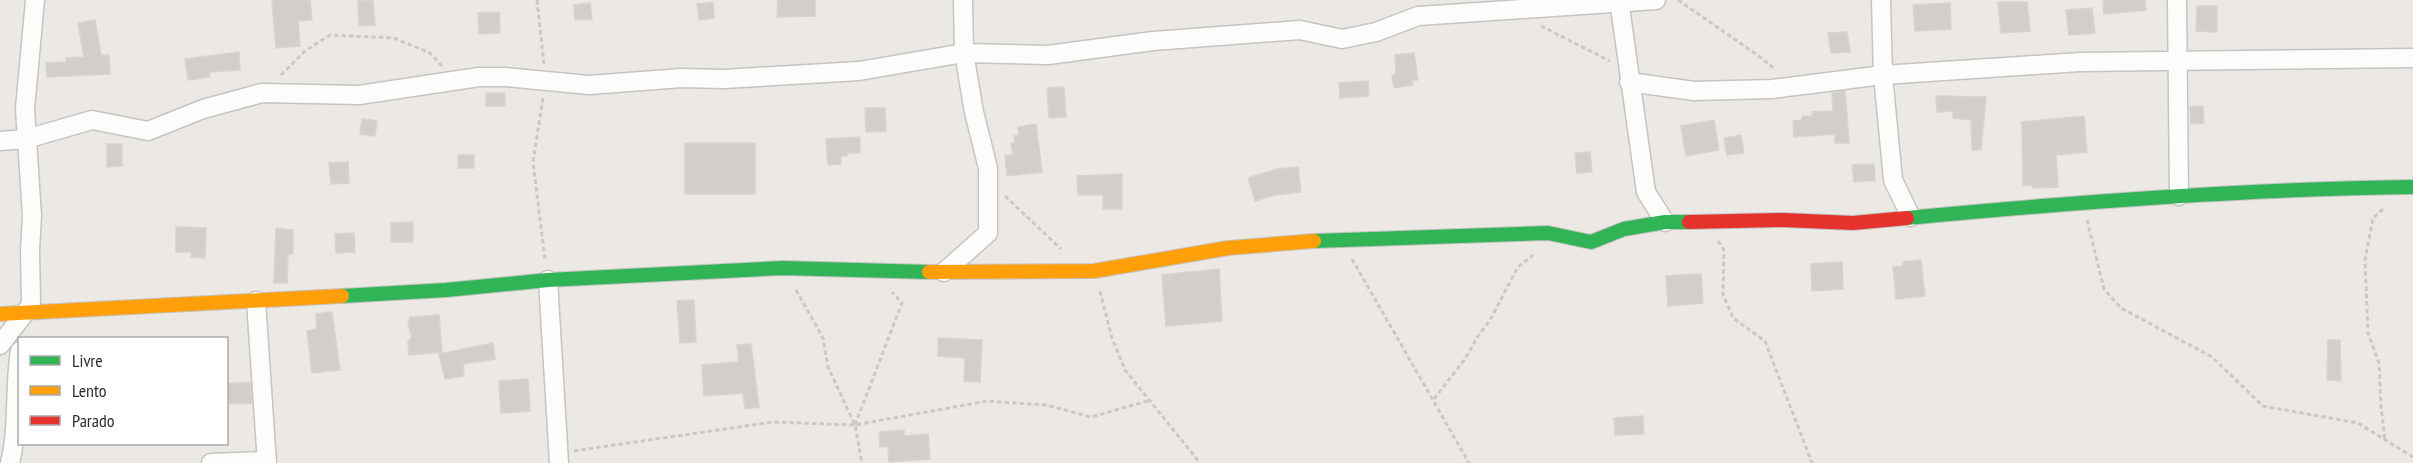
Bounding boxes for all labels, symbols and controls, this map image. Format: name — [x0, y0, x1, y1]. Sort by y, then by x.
legend — [18, 337, 228, 445]
text: Livre — [72, 349, 103, 372]
text: Lento — [72, 379, 107, 402]
text: Parado — [72, 409, 115, 432]

